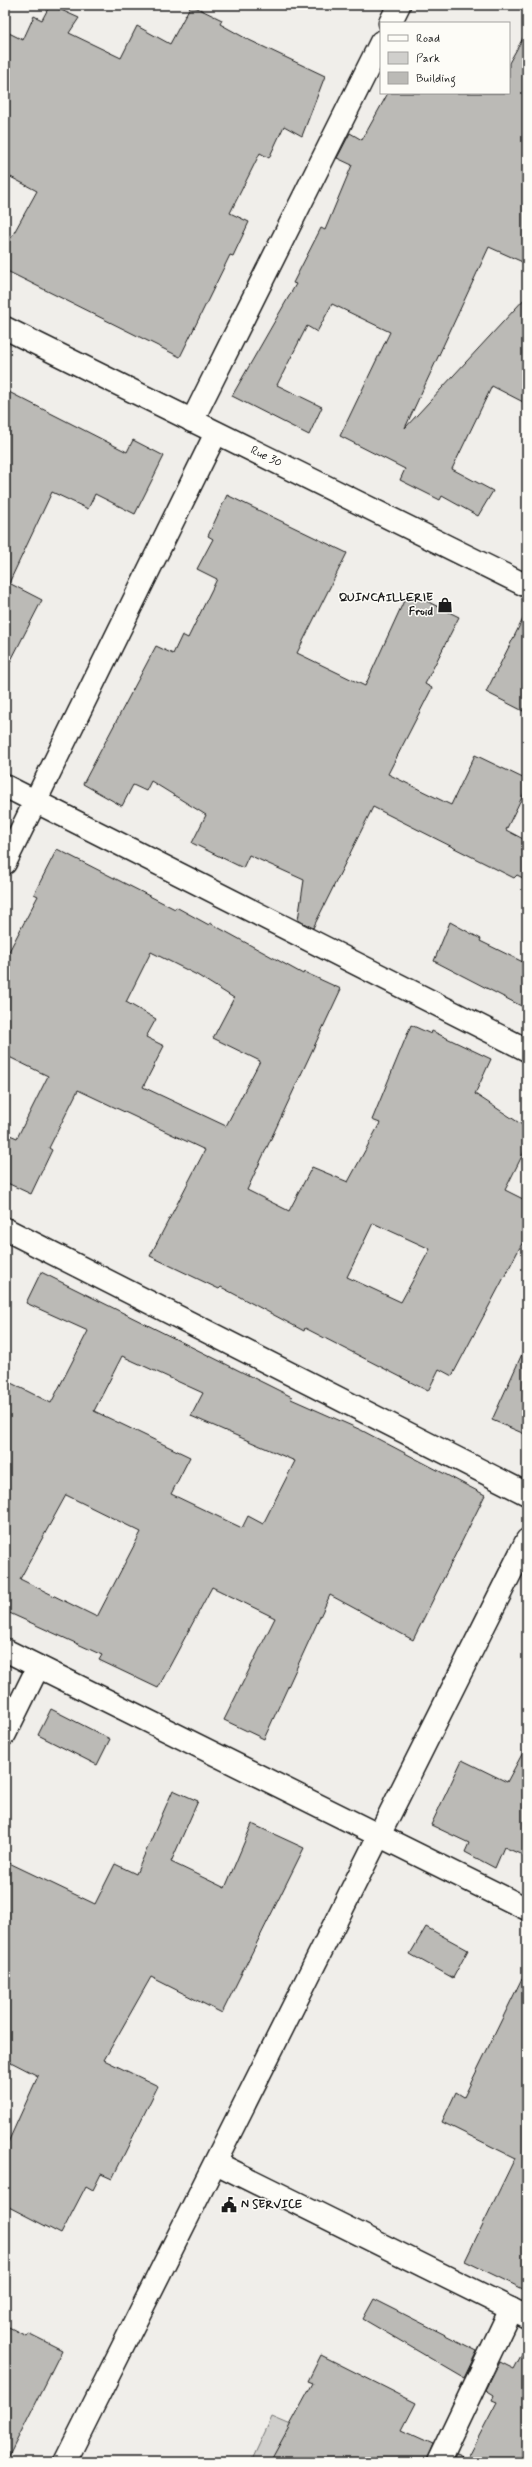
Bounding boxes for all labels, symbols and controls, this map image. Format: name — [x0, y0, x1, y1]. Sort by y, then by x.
legend — [380, 22, 510, 94]
text: Road — [416, 31, 440, 47]
text: Park — [416, 51, 440, 67]
text: Building — [416, 71, 456, 88]
street label: Rue 30 — [248, 442, 285, 472]
place label: QUINCAILLERIE Froid — [339, 590, 434, 620]
shop icon: QUINCAILLERIE Froid — [436, 596, 454, 614]
public building icon: N SERVICE — [220, 2196, 238, 2214]
place label: N SERVICE — [241, 2197, 302, 2213]

